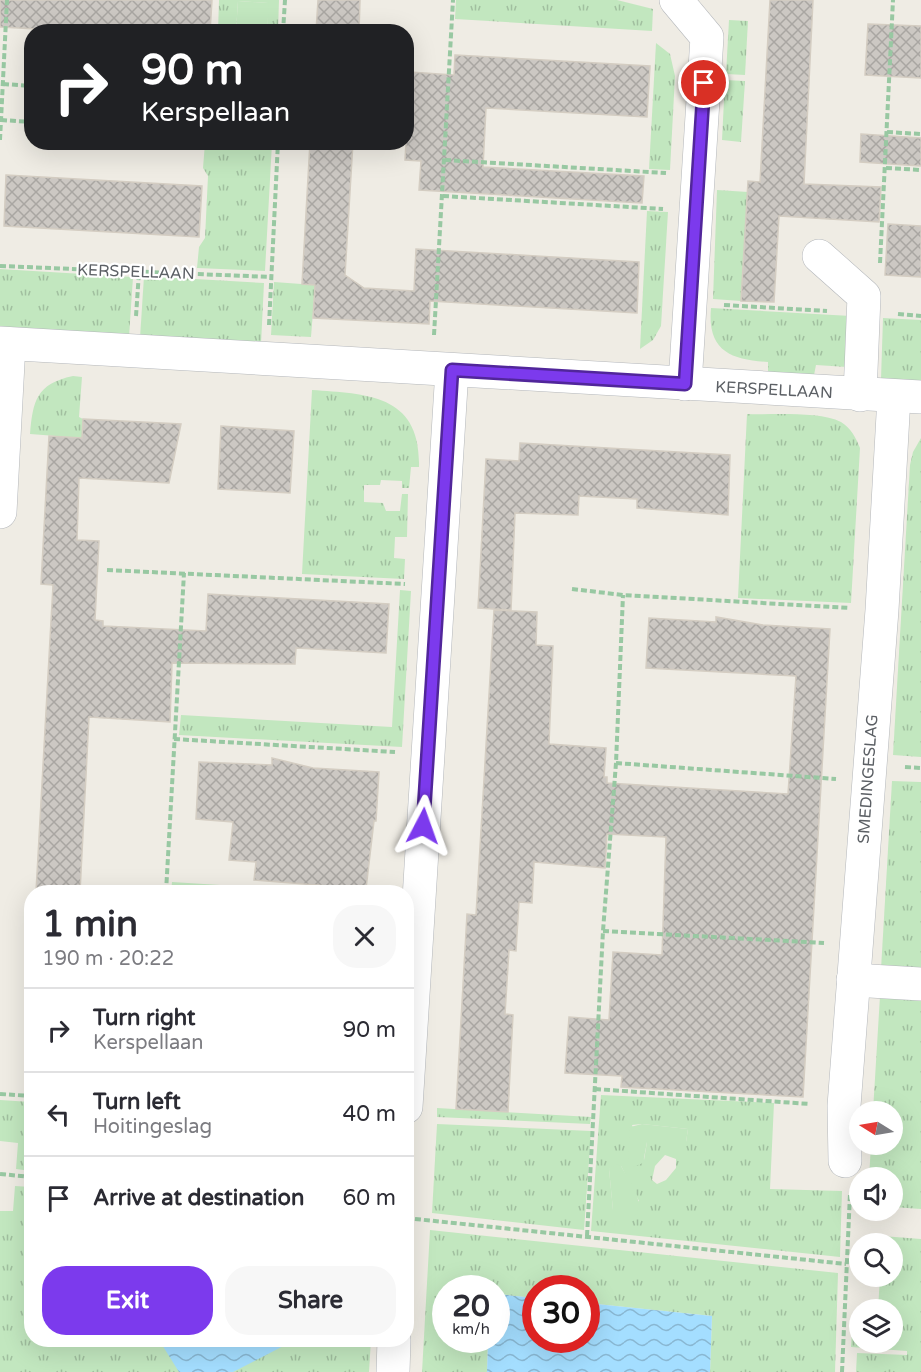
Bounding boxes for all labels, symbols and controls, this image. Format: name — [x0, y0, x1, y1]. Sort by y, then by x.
text: 90 m — [141, 45, 243, 96]
icon: right — [42, 48, 120, 126]
pin — [678, 57, 729, 108]
icon: arrive — [687, 66, 720, 99]
text: Kerspellaan — [141, 96, 290, 129]
street label: KERSPELLAAN — [77, 260, 195, 284]
street label: KERSPELLAAN — [715, 377, 833, 403]
street label: SMEDINGESLAG — [853, 714, 883, 844]
position arrow — [391, 794, 455, 858]
text: 1 min — [42, 903, 138, 946]
button: close — [333, 905, 396, 968]
text: 190 m · 20:22 — [42, 947, 174, 971]
text: Turn right — [93, 1005, 195, 1031]
icon: right — [42, 1014, 75, 1047]
text: 90 m — [342, 1017, 396, 1043]
text: Kerspellaan — [93, 1031, 204, 1055]
text: Turn left — [93, 1089, 181, 1115]
icon: left — [42, 1098, 75, 1131]
text: 40 m — [342, 1101, 396, 1127]
north arrow — [849, 1101, 903, 1155]
map controls — [849, 1101, 903, 1353]
text: Hoitingeslag — [93, 1115, 212, 1139]
button: sound — [849, 1167, 903, 1221]
icon: arrive — [42, 1182, 75, 1215]
text: Arrive at destination — [93, 1185, 304, 1211]
text: 60 m — [342, 1185, 396, 1211]
button: search — [849, 1233, 903, 1287]
button: Exit — [42, 1266, 213, 1335]
button: Share — [225, 1266, 396, 1335]
speed limit sign: 30 — [522, 1275, 600, 1353]
text: 20 — [452, 1288, 490, 1325]
button: layers — [849, 1299, 903, 1353]
text: km/h — [452, 1320, 490, 1338]

